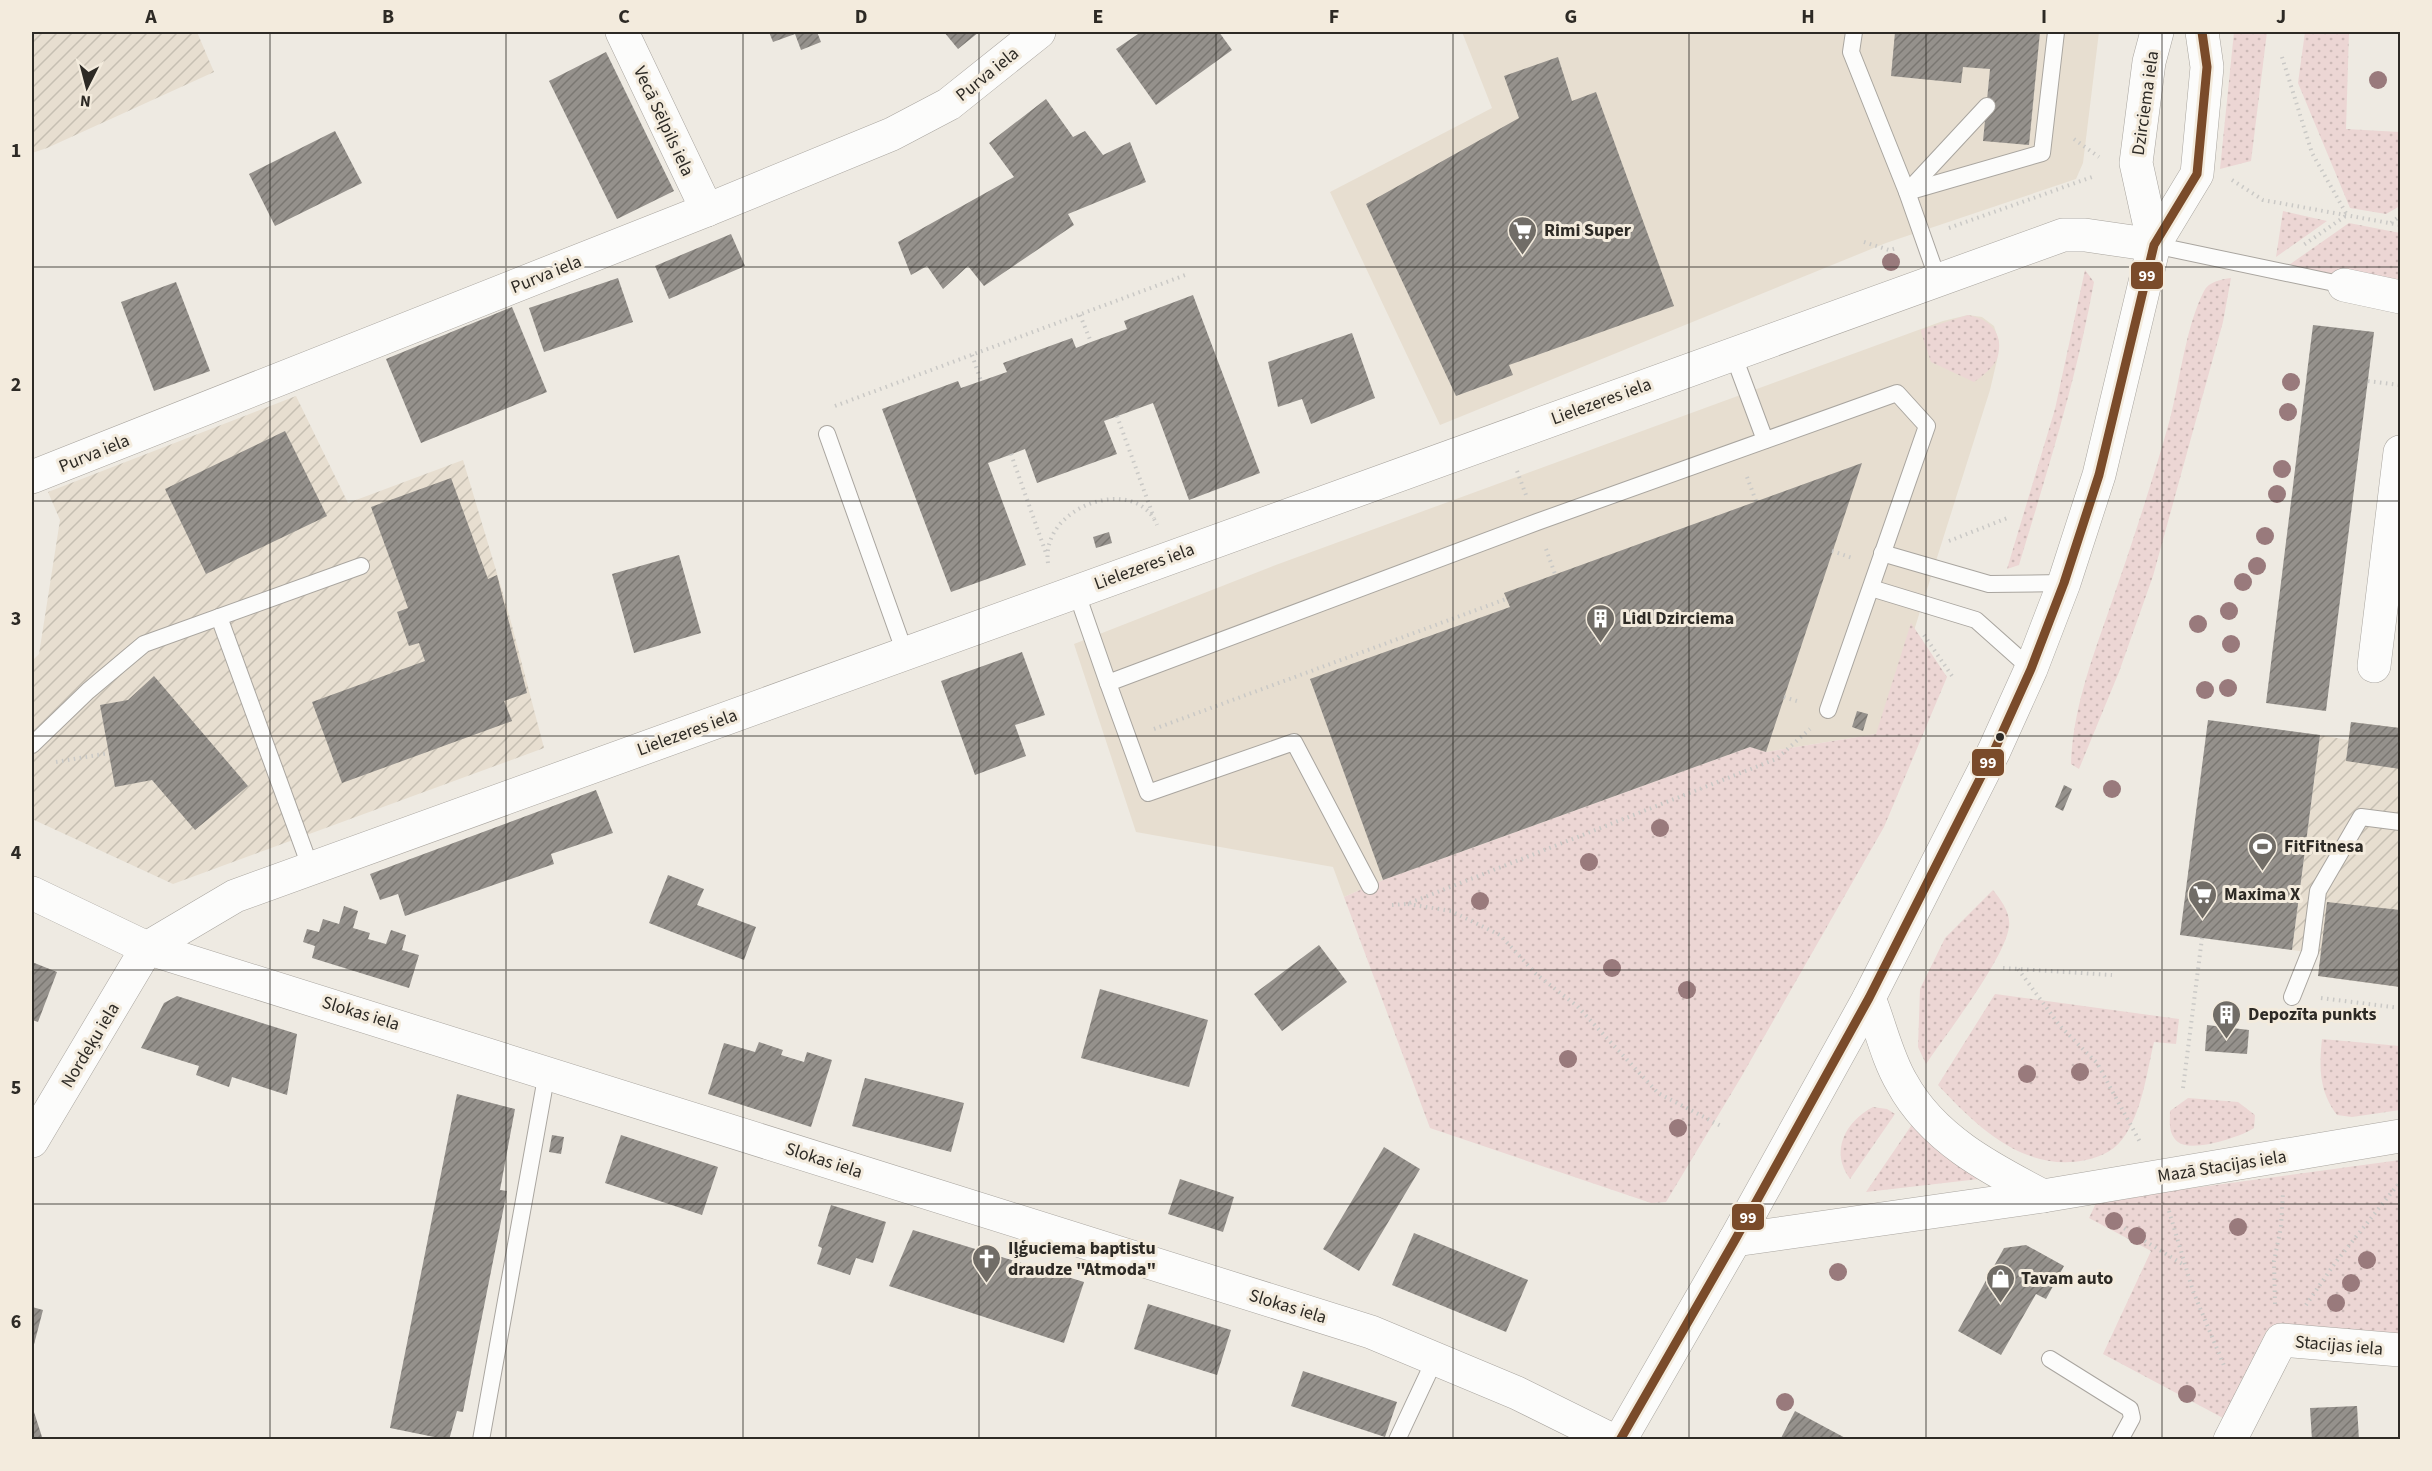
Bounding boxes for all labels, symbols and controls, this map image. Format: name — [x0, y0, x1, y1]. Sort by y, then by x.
text: A — [144, 3, 157, 31]
text: B — [382, 3, 394, 31]
text: C — [618, 3, 630, 31]
text: D — [855, 3, 867, 31]
text: E — [1093, 3, 1103, 31]
text: F — [1329, 3, 1339, 31]
text: G — [1565, 3, 1577, 31]
text: H — [1801, 3, 1815, 31]
text: I — [2041, 3, 2047, 31]
text: J — [2276, 3, 2286, 31]
street label: Purva iela — [951, 41, 1024, 108]
street label: Dzirciema iela — [2126, 49, 2165, 157]
north arrow — [57, 57, 117, 117]
street label: Vecā Sēlpils iela — [627, 62, 700, 180]
text: N — [79, 89, 92, 112]
text: 1 — [11, 137, 21, 165]
supermarket icon: Rimi Super — [1507, 214, 1539, 256]
place label: Rimi Super — [1544, 218, 1632, 243]
street label: Purva iela — [507, 249, 585, 300]
line badge: 99 — [2130, 261, 2164, 290]
text: 99 — [2139, 265, 2155, 287]
text: 2 — [11, 371, 21, 399]
street label: Lielezeres iela — [1547, 372, 1655, 431]
street label: Purva iela — [55, 428, 133, 479]
street label: Lielezeres iela — [1090, 537, 1198, 596]
building icon: Lidl Dzirciema — [1585, 602, 1617, 644]
text: 3 — [11, 605, 21, 633]
place label: Lidl Dzirciema — [1622, 606, 1734, 631]
street label: Lielezeres iela — [633, 703, 741, 762]
unlabelled marker — [1994, 731, 2006, 743]
line badge: 99 — [1971, 748, 2005, 777]
text: 99 — [1980, 752, 1996, 774]
sports icon: FitFitnesa — [2247, 830, 2279, 872]
place label: FitFitnesa — [2284, 834, 2364, 859]
text: 4 — [11, 839, 22, 867]
supermarket icon: Maxima X — [2187, 878, 2219, 920]
place label: Maxima X — [2224, 882, 2301, 907]
street label: Slokas iela — [319, 990, 403, 1037]
street label: Nordeķu iela — [55, 998, 126, 1093]
building icon: Depozīta punkts — [2211, 998, 2243, 1040]
place label: Depozīta punkts — [2248, 1002, 2376, 1027]
text: 5 — [11, 1074, 21, 1102]
street label: Slokas iela — [782, 1136, 866, 1185]
street label: Mazā Stacijas iela — [2156, 1144, 2288, 1189]
line badge: 99 — [1731, 1203, 1765, 1231]
text: 99 — [1740, 1207, 1756, 1229]
place label: Iļģuciema baptistu draudze "Atmoda" — [1008, 1236, 1156, 1282]
church icon: Iļģuciema baptistu draudze "Atmoda" — [971, 1242, 1003, 1284]
shop icon: Tavam auto — [1984, 1262, 2016, 1304]
place label: Tavam auto — [2021, 1266, 2113, 1291]
street label: Slokas iela — [1246, 1283, 1330, 1330]
text: 6 — [11, 1308, 21, 1336]
street label: Stacijas iela — [2294, 1329, 2384, 1362]

